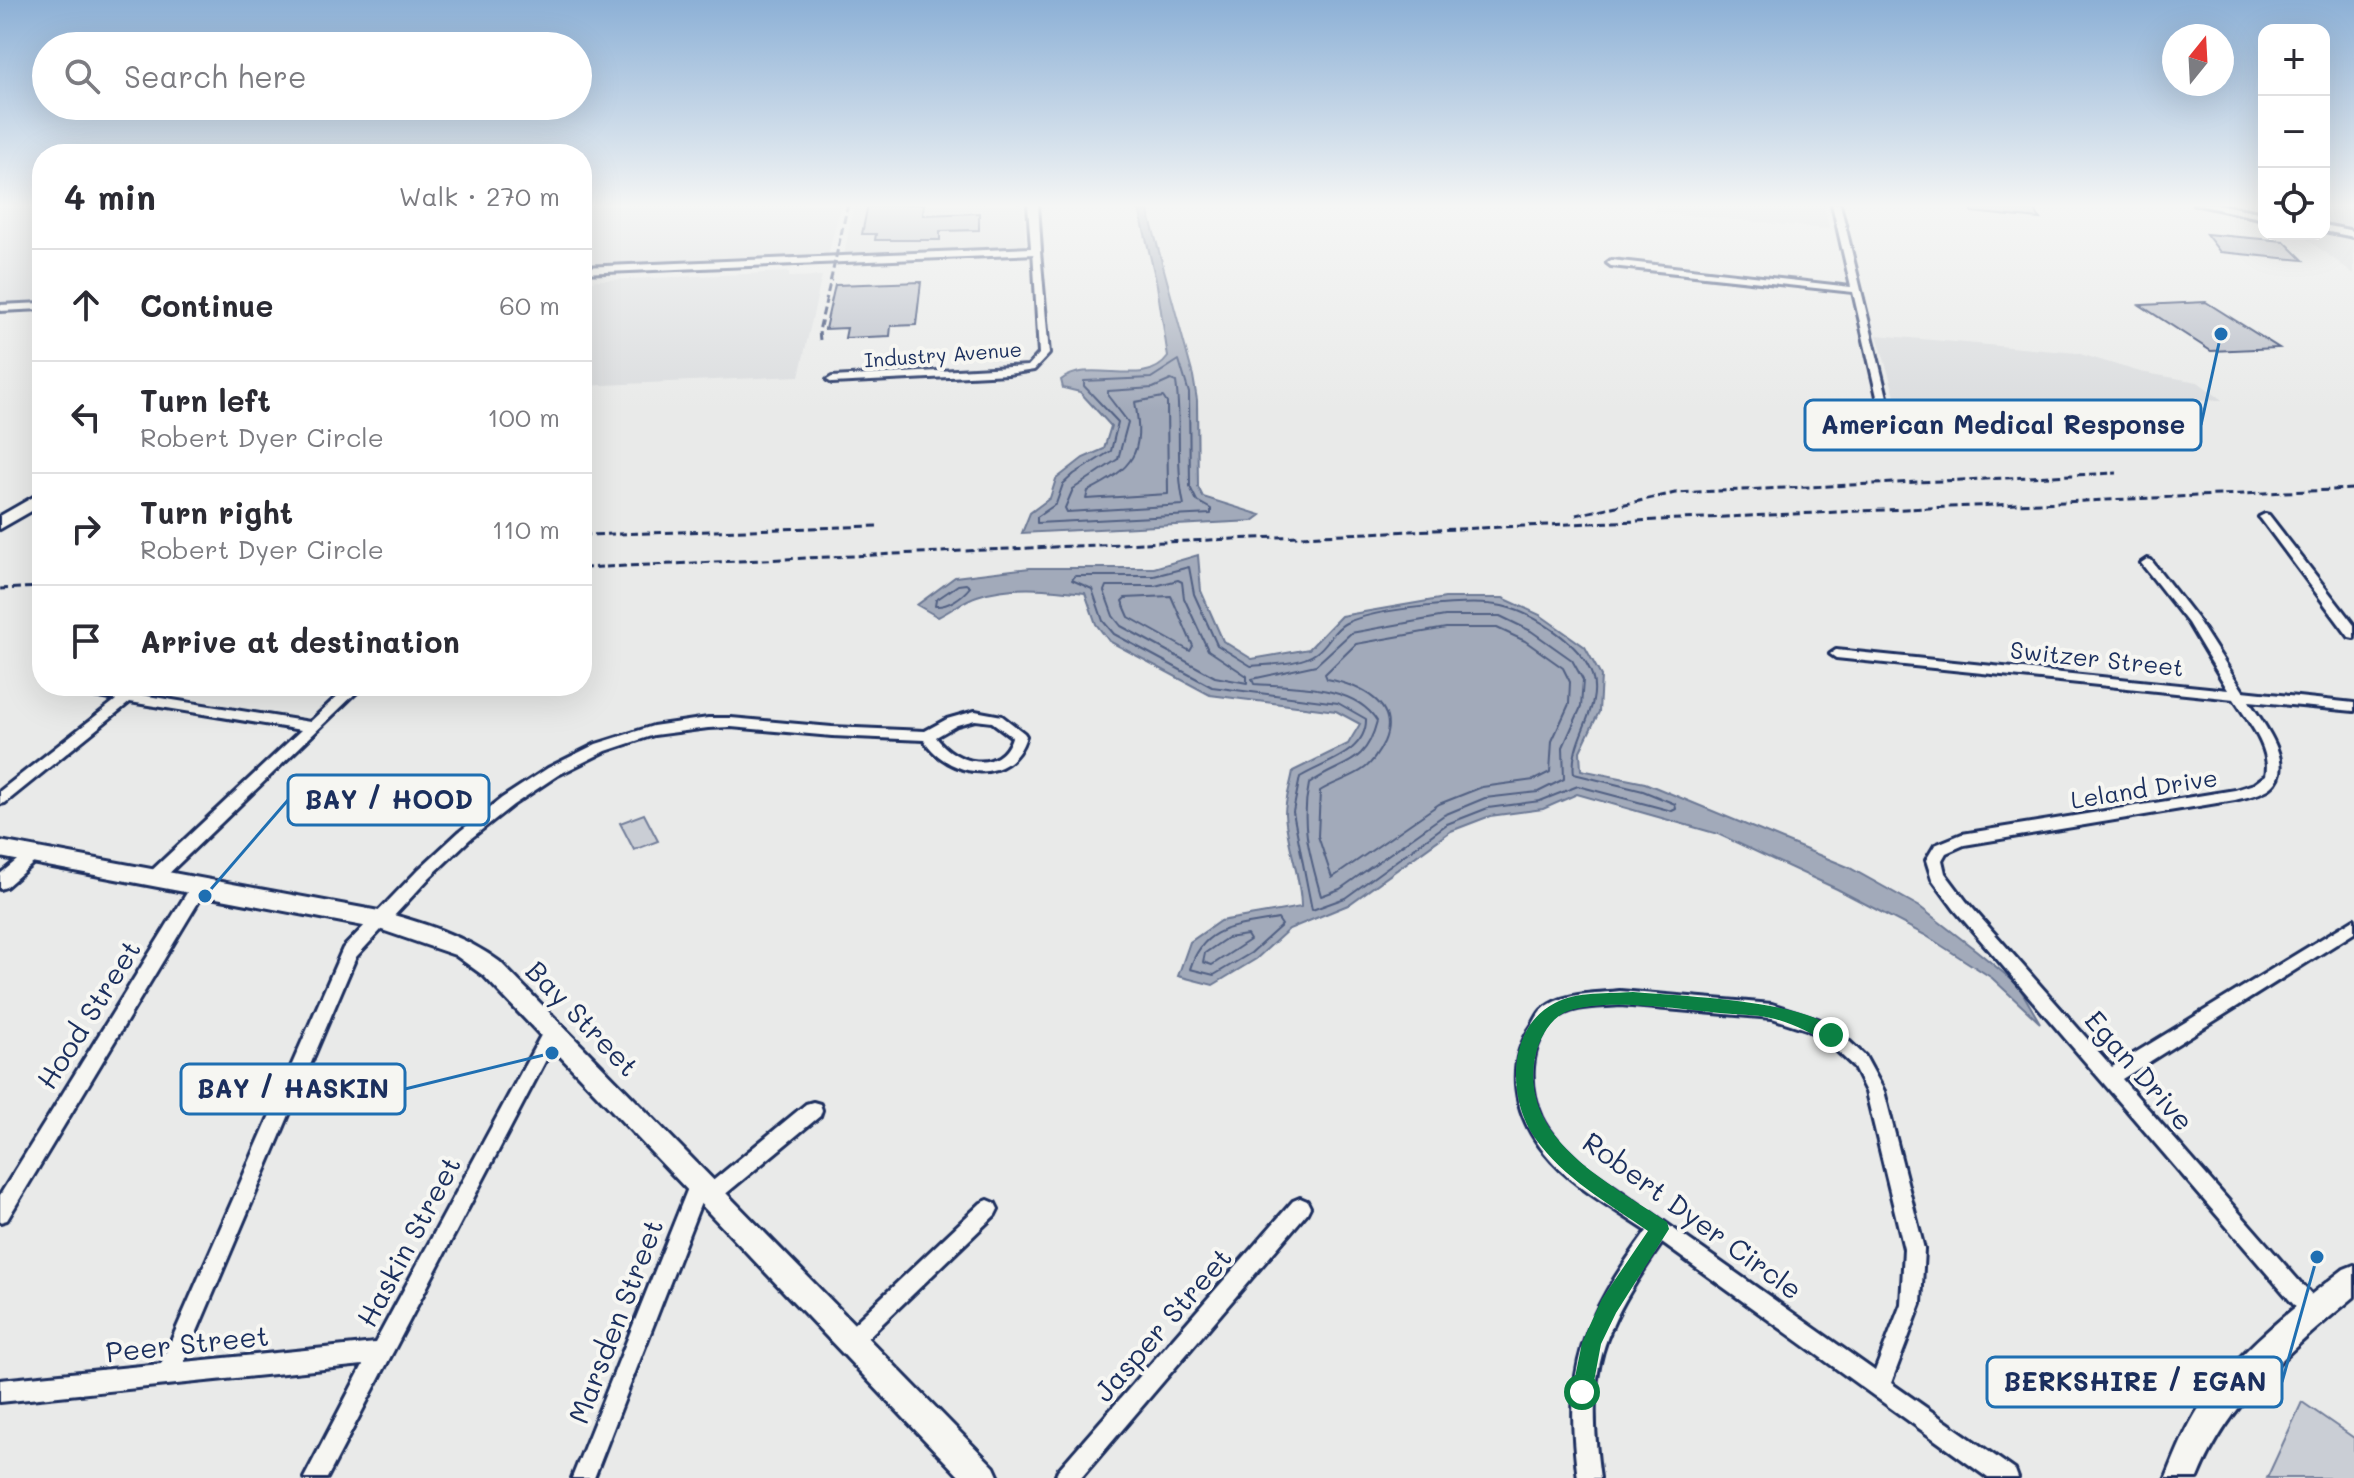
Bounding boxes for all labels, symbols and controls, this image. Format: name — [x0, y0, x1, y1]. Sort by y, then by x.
north arrow — [2162, 24, 2234, 96]
map controls — [2258, 24, 2330, 240]
button: + — [2258, 24, 2330, 96]
search box — [32, 32, 592, 120]
icon: search — [60, 54, 104, 98]
text: Search here — [124, 56, 307, 96]
button: − — [2258, 96, 2330, 168]
button: locate — [2258, 168, 2330, 240]
text: 4 min — [64, 174, 156, 219]
text: Walk · 270 m — [399, 179, 560, 213]
icon: ahead — [64, 283, 108, 327]
text: Continue — [140, 285, 273, 325]
text: 60 m — [499, 288, 560, 322]
street label: Industry Avenue — [863, 336, 1023, 372]
text: Turn left — [140, 380, 271, 420]
icon: left — [64, 395, 108, 439]
text: 100 m — [487, 400, 560, 434]
callout: American Medical Response — [1805, 400, 2201, 450]
text: American Medical Response — [1821, 407, 2185, 441]
text: Robert Dyer Circle — [140, 420, 384, 454]
text: Turn right — [140, 492, 293, 532]
icon: right — [64, 507, 108, 551]
text: 110 m — [492, 512, 560, 546]
text: Robert Dyer Circle — [140, 532, 384, 566]
icon: arrive — [64, 619, 108, 663]
text: Arrive at destination — [140, 621, 460, 661]
street label: Switzer Street — [2009, 633, 2185, 683]
street label: Leland Drive — [2068, 761, 2220, 815]
callout: BAY / HOOD — [288, 775, 489, 825]
text: BAY / HOOD — [305, 782, 473, 816]
street label: Hood Street — [28, 933, 148, 1095]
street label: Bay Street — [519, 952, 647, 1084]
street label: Egan Drive — [2078, 1002, 2202, 1138]
route end — [1813, 1017, 1849, 1053]
callout: BAY / HASKIN — [181, 1064, 405, 1114]
text: BAY / HASKIN — [197, 1071, 389, 1105]
street label: Robert Dyer Circle — [1576, 1123, 1810, 1307]
street label: Haskin Street — [348, 1150, 468, 1332]
street label: Marsden Street — [559, 1214, 671, 1428]
street label: Jasper Street — [1085, 1239, 1239, 1409]
street label: Peer Street — [104, 1317, 270, 1369]
callout: BERKSHIRE / EGAN — [1987, 1357, 2282, 1407]
text: BERKSHIRE / EGAN — [2004, 1364, 2266, 1398]
route start — [1564, 1374, 1600, 1410]

